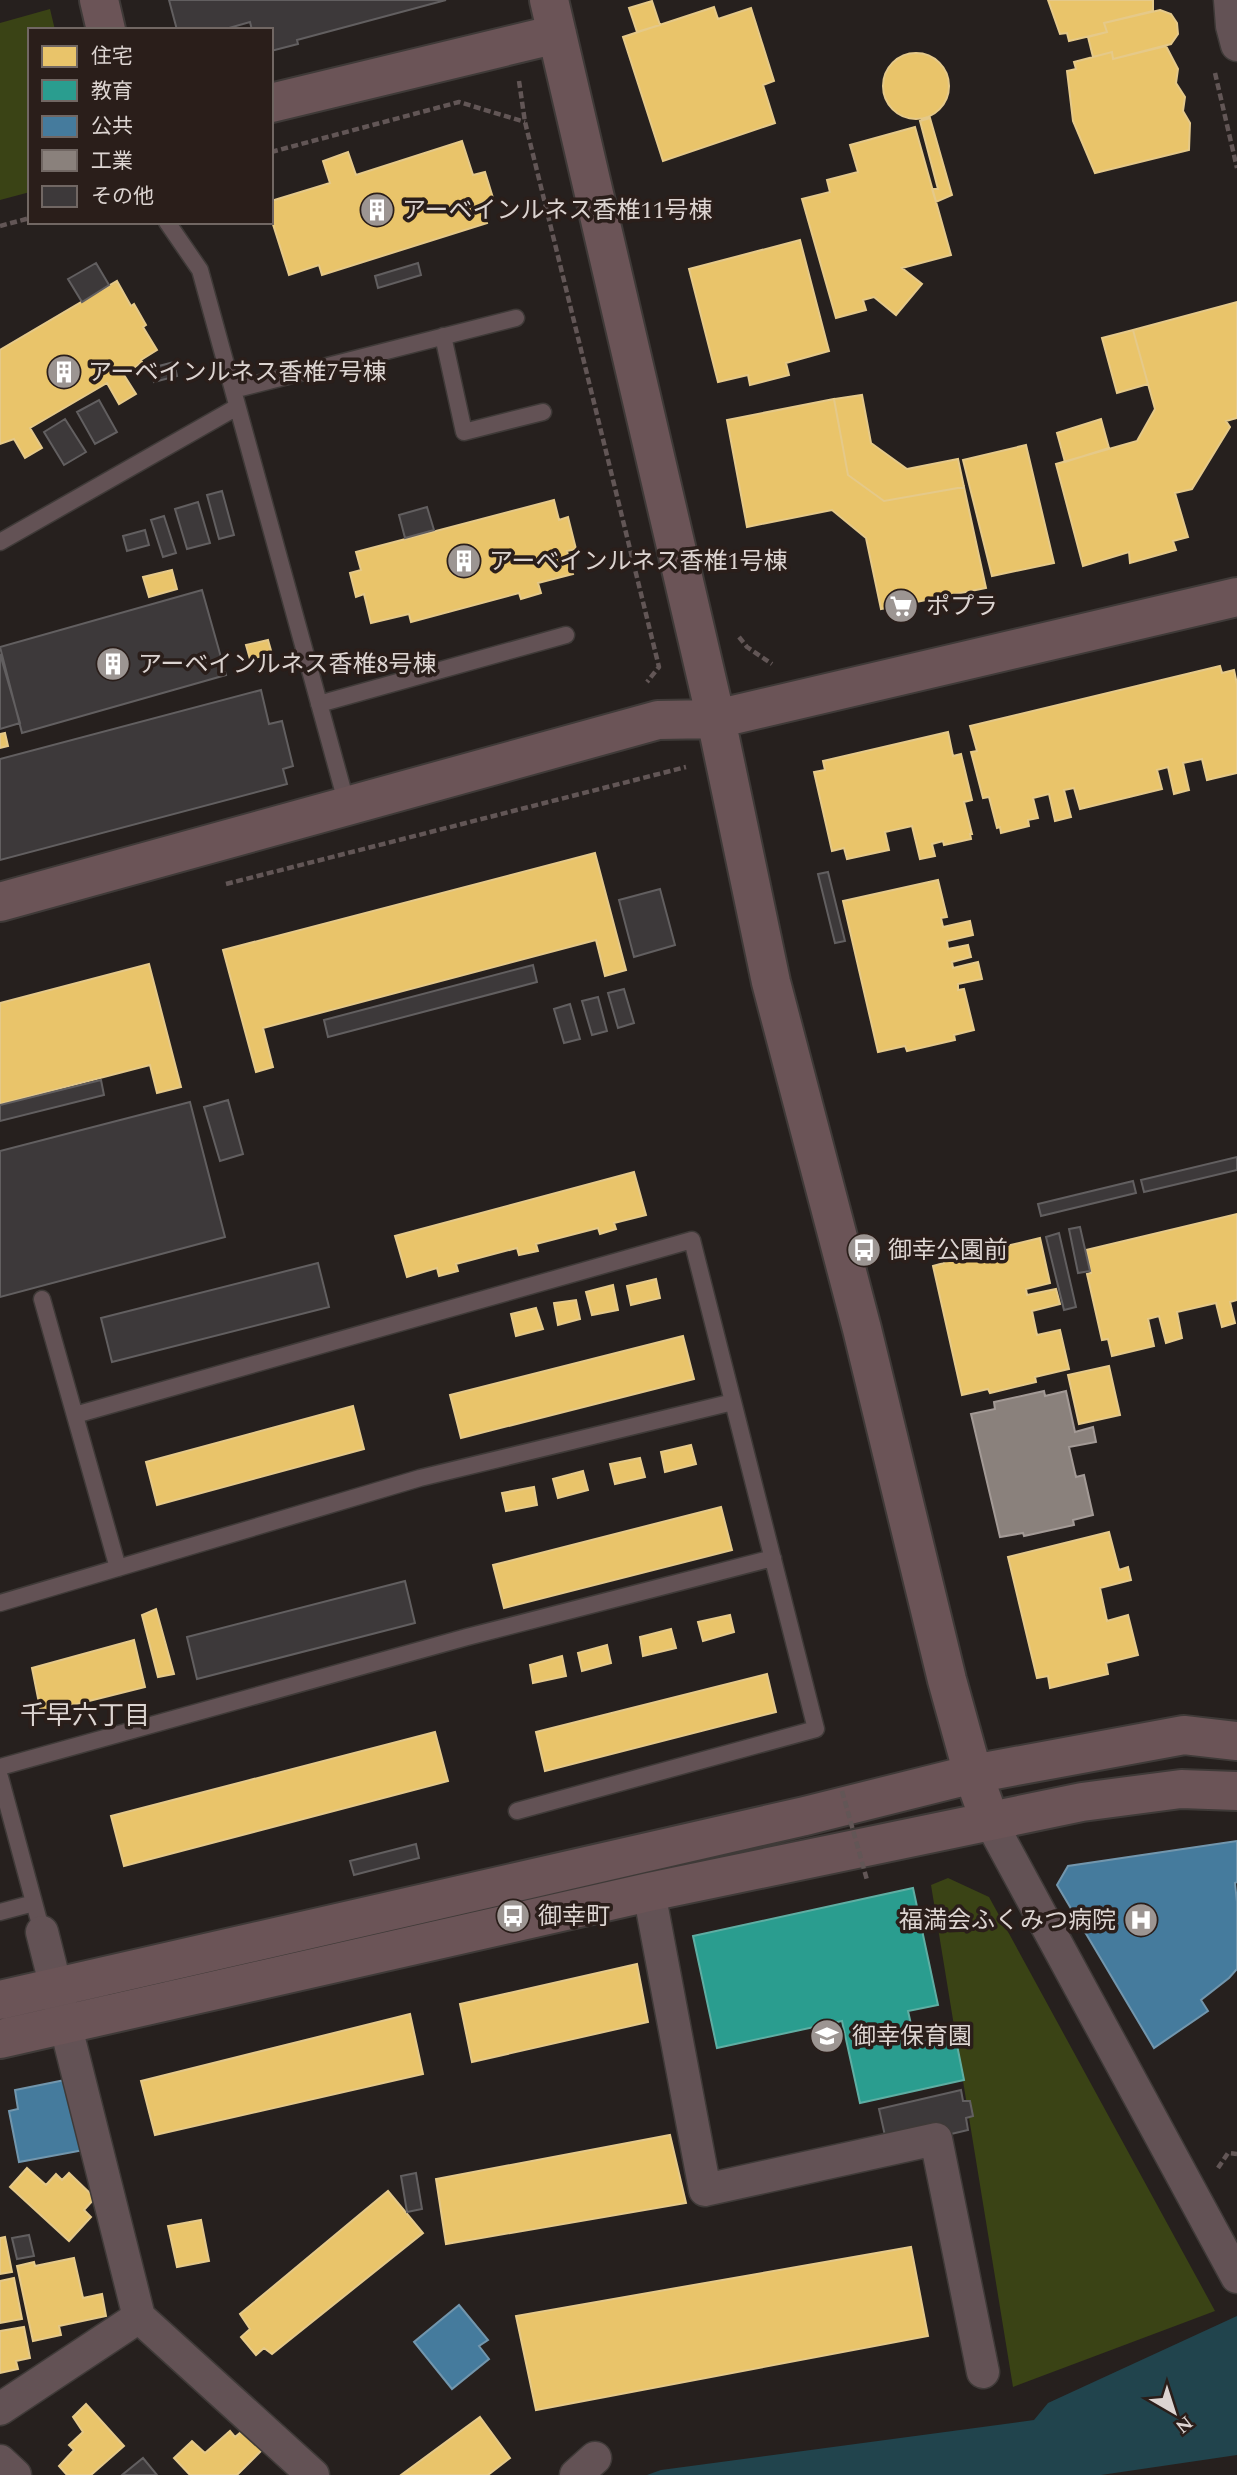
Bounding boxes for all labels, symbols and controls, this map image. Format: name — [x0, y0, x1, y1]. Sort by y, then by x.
legend — [28, 28, 273, 224]
text: 住宅 — [91, 41, 133, 73]
text: 教育 — [91, 76, 133, 108]
text: 公共 — [91, 111, 133, 143]
text: 工業 — [91, 146, 133, 178]
text: その他 — [91, 181, 154, 213]
building icon: アーベインルネス香椎11号棟 — [358, 191, 396, 229]
place label: アーベインルネス香椎11号棟 — [402, 193, 713, 229]
building icon: アーベインルネス香椎7号棟 — [45, 353, 83, 391]
place label: アーベインルネス香椎7号棟 — [88, 355, 387, 391]
building icon: アーベインルネス香椎1号棟 — [445, 542, 483, 580]
place label: アーベインルネス香椎1号棟 — [489, 544, 788, 580]
supermarket icon: ポプラ — [882, 587, 920, 625]
place label: ポプラ — [926, 589, 998, 625]
building icon: アーベインルネス香椎8号棟 — [94, 645, 132, 683]
place label: アーベインルネス香椎8号棟 — [138, 647, 437, 683]
bus stop icon: 御幸公園前 — [845, 1231, 883, 1269]
place label: 御幸公園前 — [888, 1233, 1008, 1269]
district label: 千早六丁目 — [20, 1696, 150, 1736]
bus stop icon: 御幸町 — [494, 1897, 532, 1935]
place label: 御幸町 — [538, 1899, 610, 1935]
hospital icon: 福満会ふくみつ病院 — [1122, 1901, 1160, 1939]
place label: 福満会ふくみつ病院 — [899, 1903, 1116, 1939]
school or university icon: 御幸保育園 — [808, 2017, 846, 2055]
place label: 御幸保育園 — [852, 2019, 972, 2055]
north arrow — [1139, 2377, 1209, 2447]
text: N — [1169, 2408, 1199, 2440]

